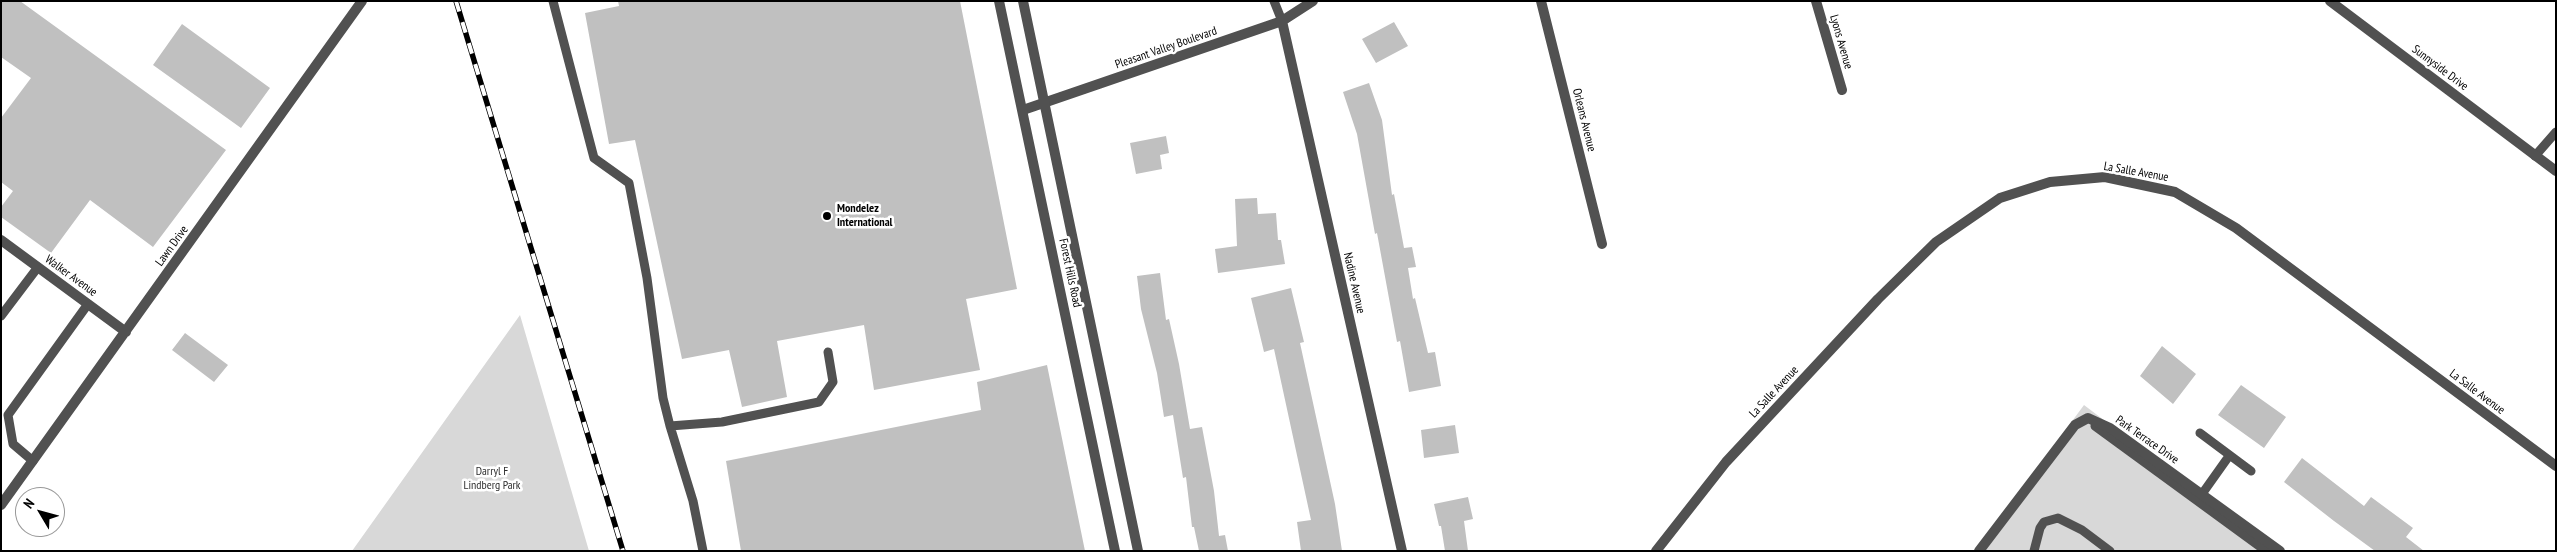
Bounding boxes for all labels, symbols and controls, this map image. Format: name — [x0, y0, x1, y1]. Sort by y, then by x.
street label: Lyons Avenue — [1826, 13, 1856, 71]
street label: Pleasant Valley Boulevard — [1113, 24, 1219, 72]
street label: Sunnyside Drive — [2409, 42, 2471, 94]
street label: Orleans Avenue — [1569, 87, 1599, 153]
street label: La Salle Avenue — [2102, 159, 2170, 185]
place label: Mondelez International — [837, 202, 893, 230]
marker: Mondelez International — [821, 210, 833, 222]
street label: Lawn Drive — [153, 223, 191, 269]
street label: Forest Hills Road — [1056, 237, 1084, 309]
street label: Nadine Avenue — [1340, 251, 1368, 315]
street label: Walker Avenue — [42, 252, 100, 300]
street label: La Salle Avenue — [1746, 363, 1802, 421]
street label: La Salle Avenue — [2446, 367, 2508, 417]
street label: Park Terrace Drive — [2112, 413, 2182, 467]
park label: Darryl F Lindberg Park — [463, 465, 521, 493]
north arrow — [15, 487, 65, 537]
text: N — [19, 495, 38, 512]

